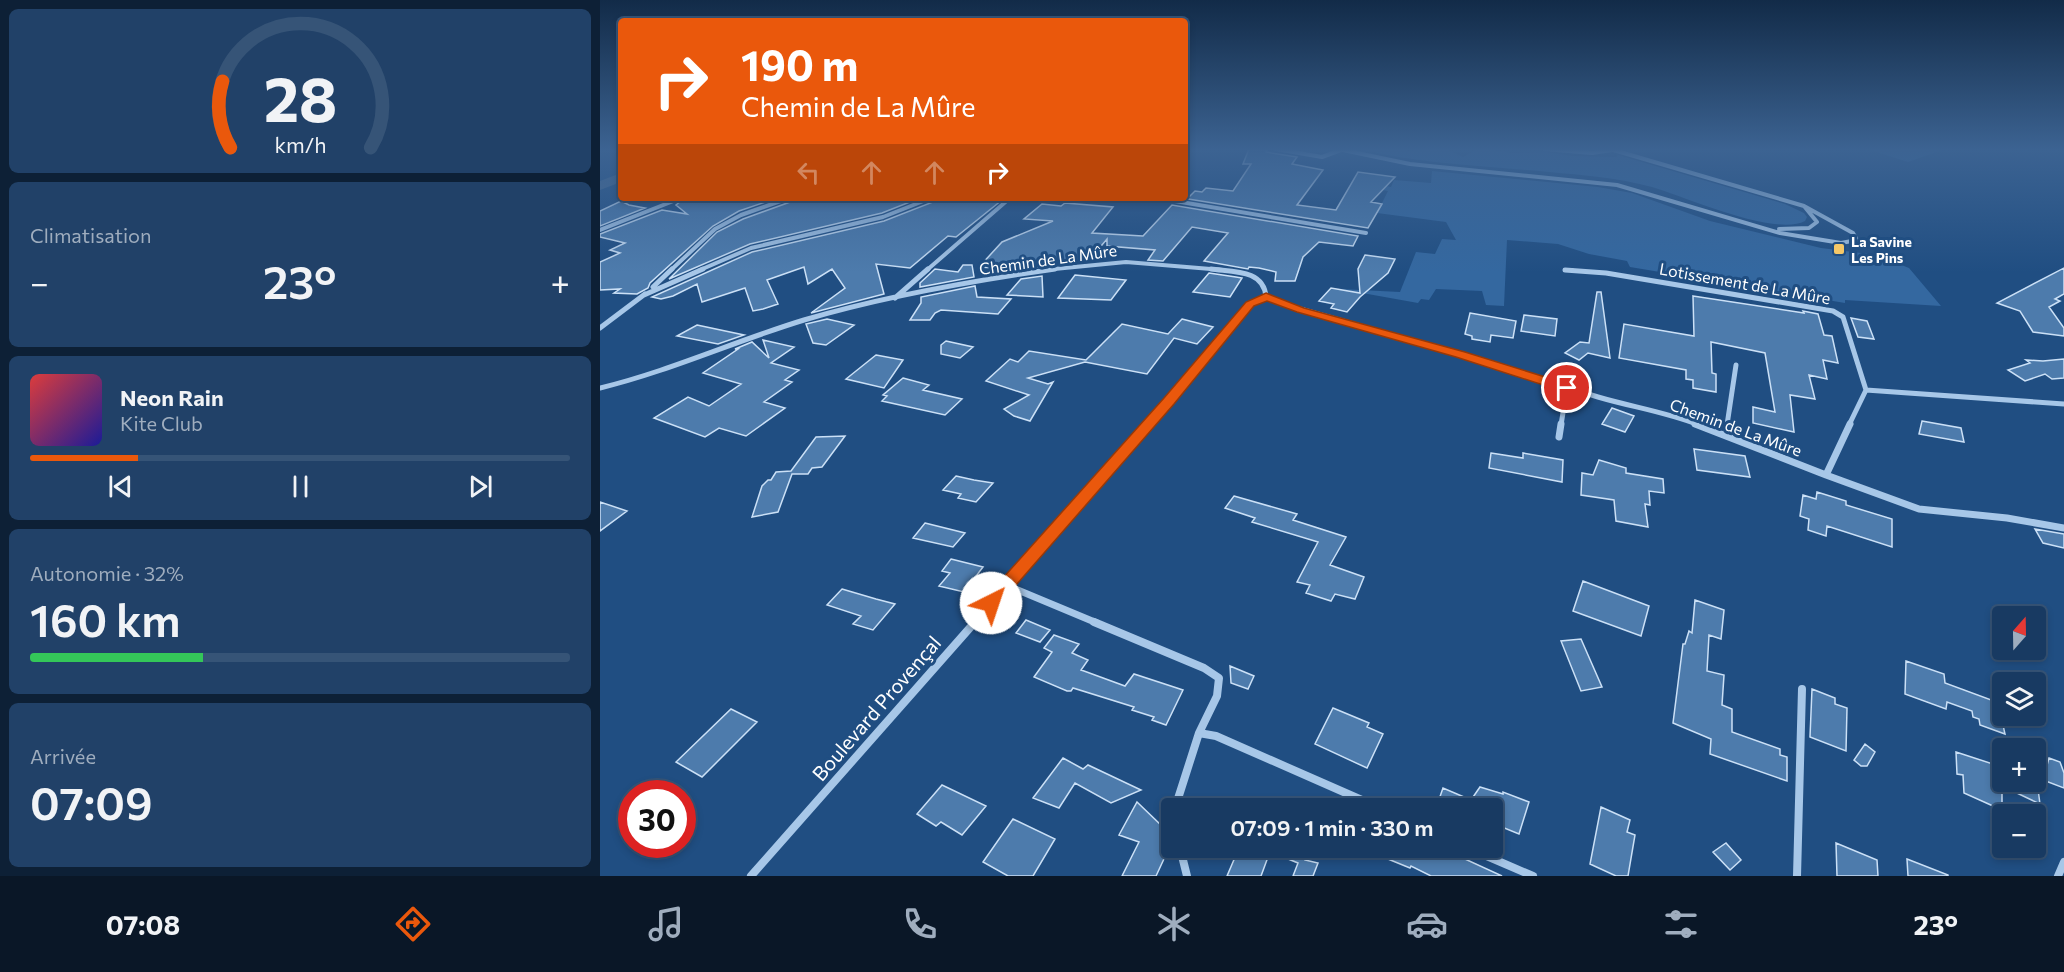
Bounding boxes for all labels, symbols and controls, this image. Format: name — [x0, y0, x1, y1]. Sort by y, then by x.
text: 190 m — [741, 38, 859, 90]
icon: right — [642, 42, 720, 120]
text: 28 — [263, 59, 337, 135]
text: Chemin de La Mûre — [741, 90, 976, 123]
text: km/h — [274, 132, 326, 158]
icon: left — [792, 156, 825, 189]
icon: ahead — [855, 156, 888, 189]
icon: ahead — [918, 156, 951, 189]
icon: right — [981, 156, 1014, 189]
text: Climatisation — [30, 223, 151, 247]
place label: La Savine Les Pins — [1851, 233, 1912, 266]
street label: Chemin de La Mûre — [978, 240, 1118, 278]
marker: La Savine Les Pins — [1832, 242, 1846, 256]
text: 23° — [263, 253, 336, 308]
street label: Lotissement de La Mûre — [1658, 259, 1832, 307]
text: − — [30, 261, 49, 302]
text: + — [551, 261, 570, 302]
pin — [1541, 362, 1592, 413]
icon: arrive — [1550, 371, 1583, 404]
text: Neon Rain — [120, 384, 224, 411]
street label: Chemin de La Mûre — [1667, 394, 1805, 460]
text: Kite Club — [120, 411, 203, 435]
icon: previous — [104, 470, 137, 503]
icon: pause — [284, 470, 317, 503]
icon: next — [464, 470, 497, 503]
text: Autonomie · 32% — [30, 561, 184, 585]
position arrow — [959, 571, 1023, 635]
text: 160 km — [30, 591, 181, 646]
north arrow — [1992, 606, 2046, 660]
map controls — [1992, 606, 2046, 858]
street label: Boulevard Provençal — [807, 631, 945, 785]
button: layers — [1992, 672, 2046, 726]
button: + — [1992, 738, 2046, 792]
text: Arrivée — [30, 744, 96, 768]
text: 07:09 — [30, 774, 153, 829]
speed limit sign: 30 — [618, 780, 696, 858]
button: − — [1992, 804, 2046, 858]
text: 07:09 · 1 min · 330 m — [1230, 814, 1434, 841]
icon: directions — [392, 903, 434, 945]
icon: music — [645, 903, 687, 945]
icon: phone — [899, 903, 941, 945]
icon: climate — [1153, 903, 1195, 945]
icon: car — [1406, 903, 1448, 945]
icon: filters — [1660, 903, 1702, 945]
text: 07:08 — [106, 908, 180, 941]
text: 23° — [1914, 908, 1958, 941]

